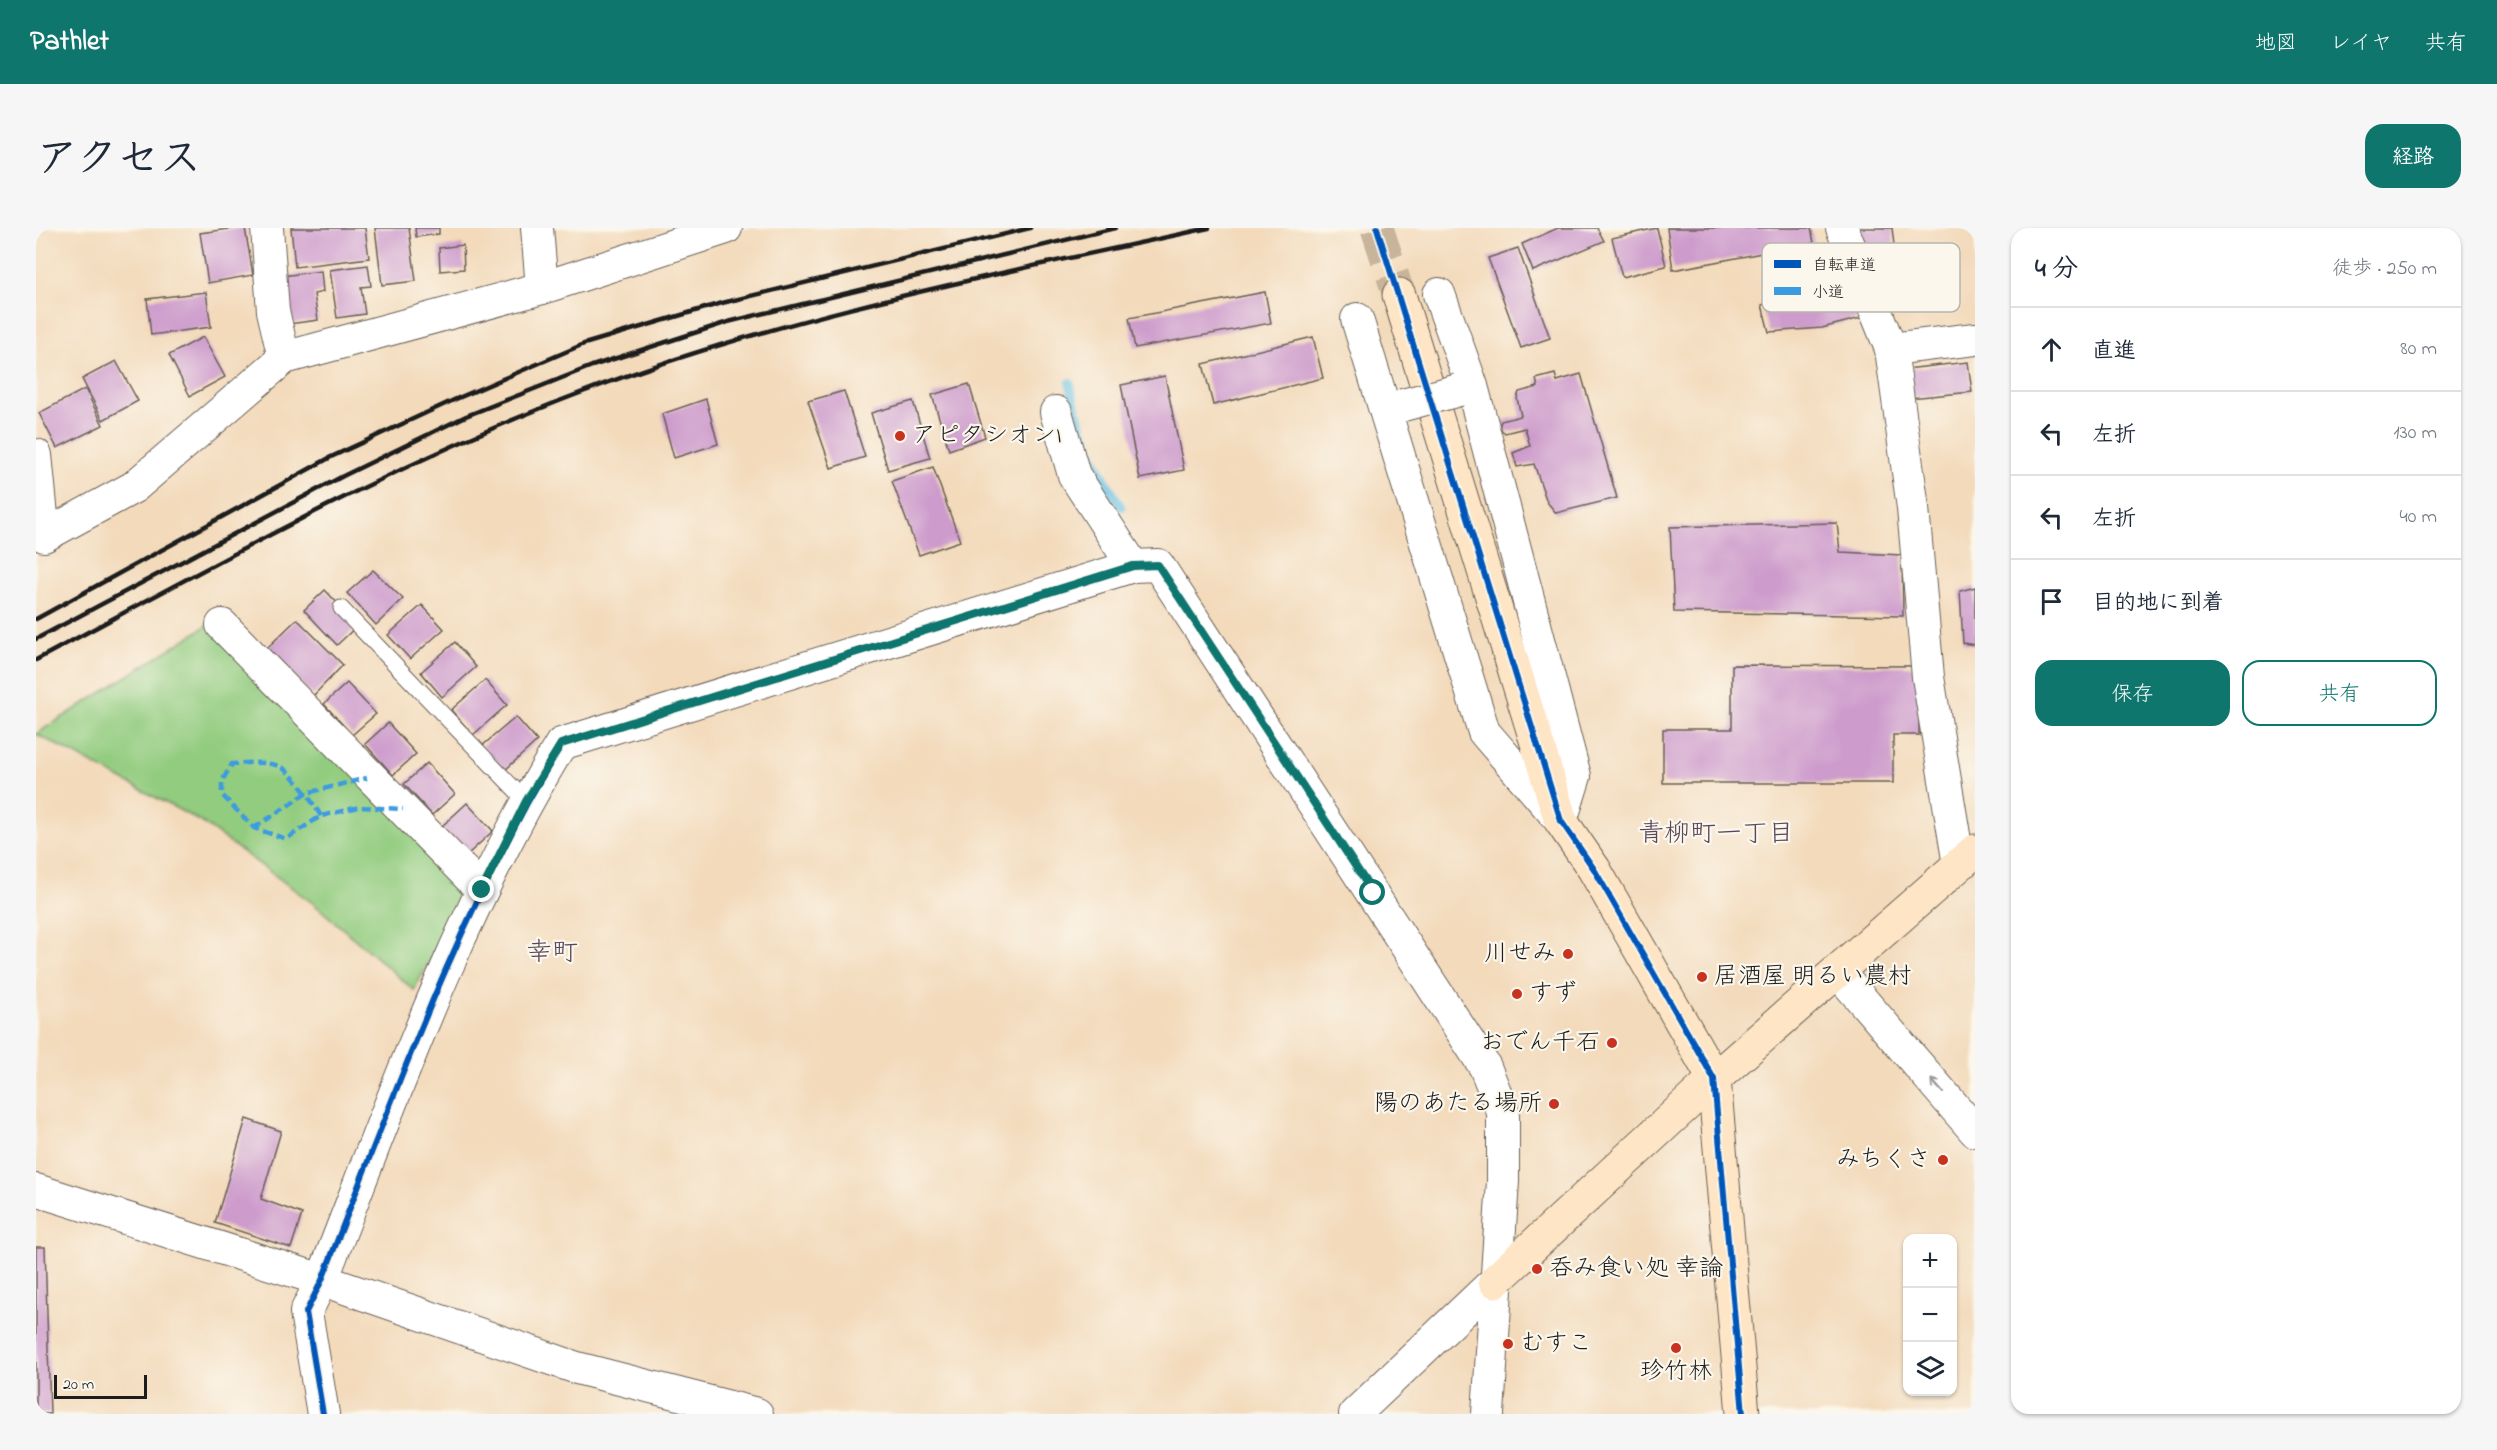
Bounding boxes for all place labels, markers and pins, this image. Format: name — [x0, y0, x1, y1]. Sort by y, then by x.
place label: アピタシオンI — [912, 419, 1062, 454]
marker: アピタシオンI — [893, 429, 907, 443]
place label: 川せみ — [1484, 937, 1556, 972]
marker: 川せみ — [1561, 947, 1575, 961]
place label: 居酒屋 明るい農村 — [1714, 960, 1912, 995]
marker: 居酒屋 明るい農村 — [1695, 970, 1709, 984]
place label: すず — [1529, 977, 1577, 1012]
marker: すず — [1510, 987, 1524, 1001]
place label: おでん千石 — [1480, 1026, 1600, 1061]
marker: おでん千石 — [1605, 1036, 1619, 1050]
place label: 陽のあたる場所 — [1374, 1087, 1542, 1122]
marker: 陽のあたる場所 — [1547, 1097, 1561, 1111]
place label: みちくさ — [1836, 1143, 1931, 1178]
marker: みちくさ — [1936, 1153, 1950, 1167]
place label: 呑み食い処 幸論 — [1549, 1252, 1723, 1287]
marker: 呑み食い処 幸論 — [1530, 1262, 1544, 1276]
place label: むすこ — [1520, 1327, 1592, 1362]
marker: むすこ — [1501, 1337, 1515, 1351]
marker: 珍竹林 — [1669, 1341, 1683, 1355]
place label: 珍竹林 — [1640, 1355, 1712, 1390]

